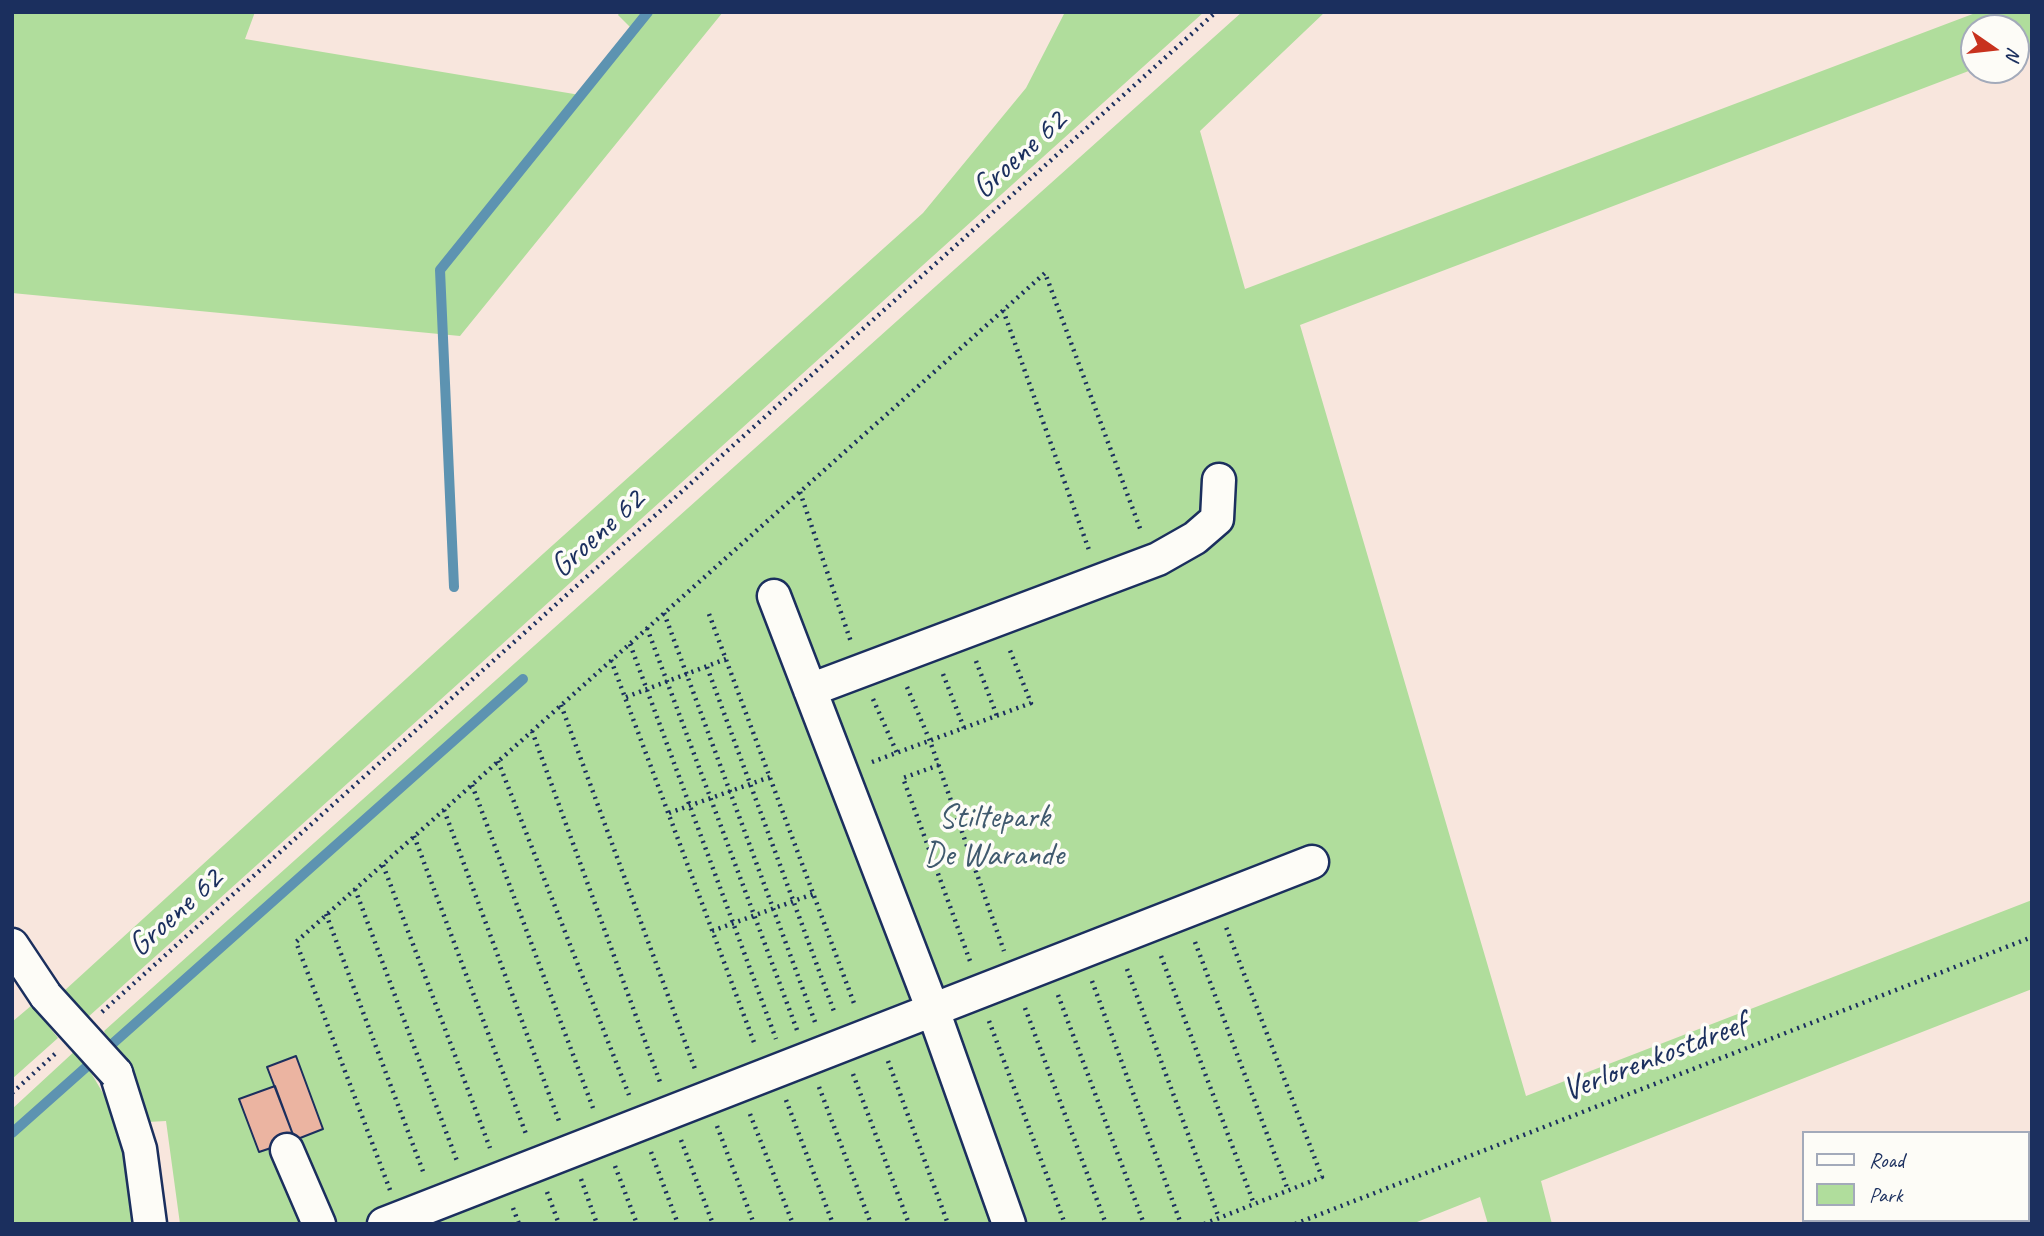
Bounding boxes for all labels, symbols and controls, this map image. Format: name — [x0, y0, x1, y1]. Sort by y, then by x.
north arrow — [1960, 14, 2030, 84]
text: N — [2000, 45, 2027, 62]
street label: Groene 62 — [965, 102, 1075, 208]
street label: Groene 62 — [543, 481, 653, 587]
park label: Stiltepark De Warande — [924, 798, 1064, 876]
street label: Groene 62 — [121, 860, 231, 966]
street label: Verlorenkostdreef — [1557, 1005, 1753, 1111]
legend — [1802, 1131, 2030, 1222]
text: Road — [1869, 1147, 1904, 1173]
text: Park — [1869, 1182, 1902, 1208]

